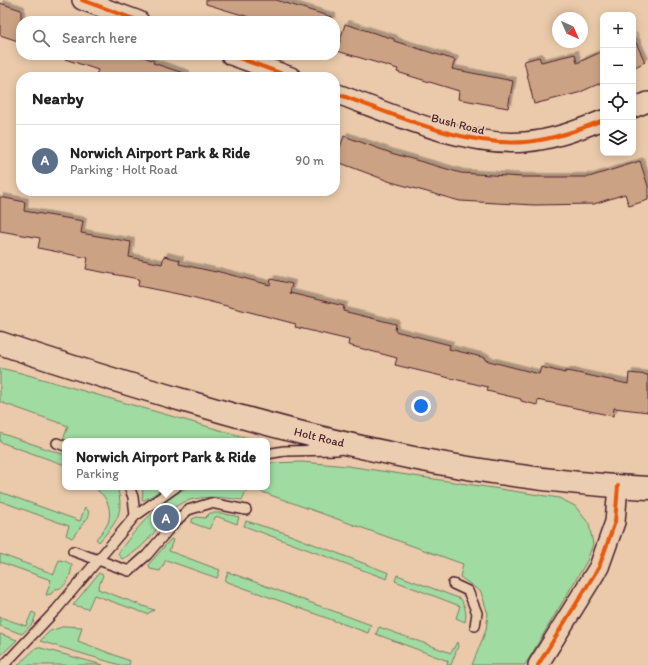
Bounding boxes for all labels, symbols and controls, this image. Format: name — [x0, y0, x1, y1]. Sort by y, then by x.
north arrow — [552, 12, 588, 48]
map controls — [600, 12, 636, 156]
button: + — [600, 12, 636, 48]
search box — [16, 16, 340, 60]
icon: search — [30, 27, 52, 49]
text: Search here — [62, 29, 137, 47]
button: − — [600, 48, 636, 84]
button: locate — [600, 84, 636, 120]
text: Nearby — [32, 88, 84, 108]
street label: Bush Road — [430, 111, 487, 138]
button: layers — [600, 120, 636, 156]
text: Norwich Airport Park & Ride — [70, 144, 250, 162]
text: A — [41, 153, 49, 168]
text: 90 m — [295, 153, 324, 168]
text: Parking · Holt Road — [70, 162, 178, 177]
your location — [411, 396, 431, 416]
street label: Holt Road — [293, 424, 346, 450]
popup — [62, 438, 270, 490]
text: Norwich Airport Park & Ride — [76, 448, 256, 466]
text: Parking — [76, 466, 119, 481]
pin: A — [153, 503, 179, 533]

